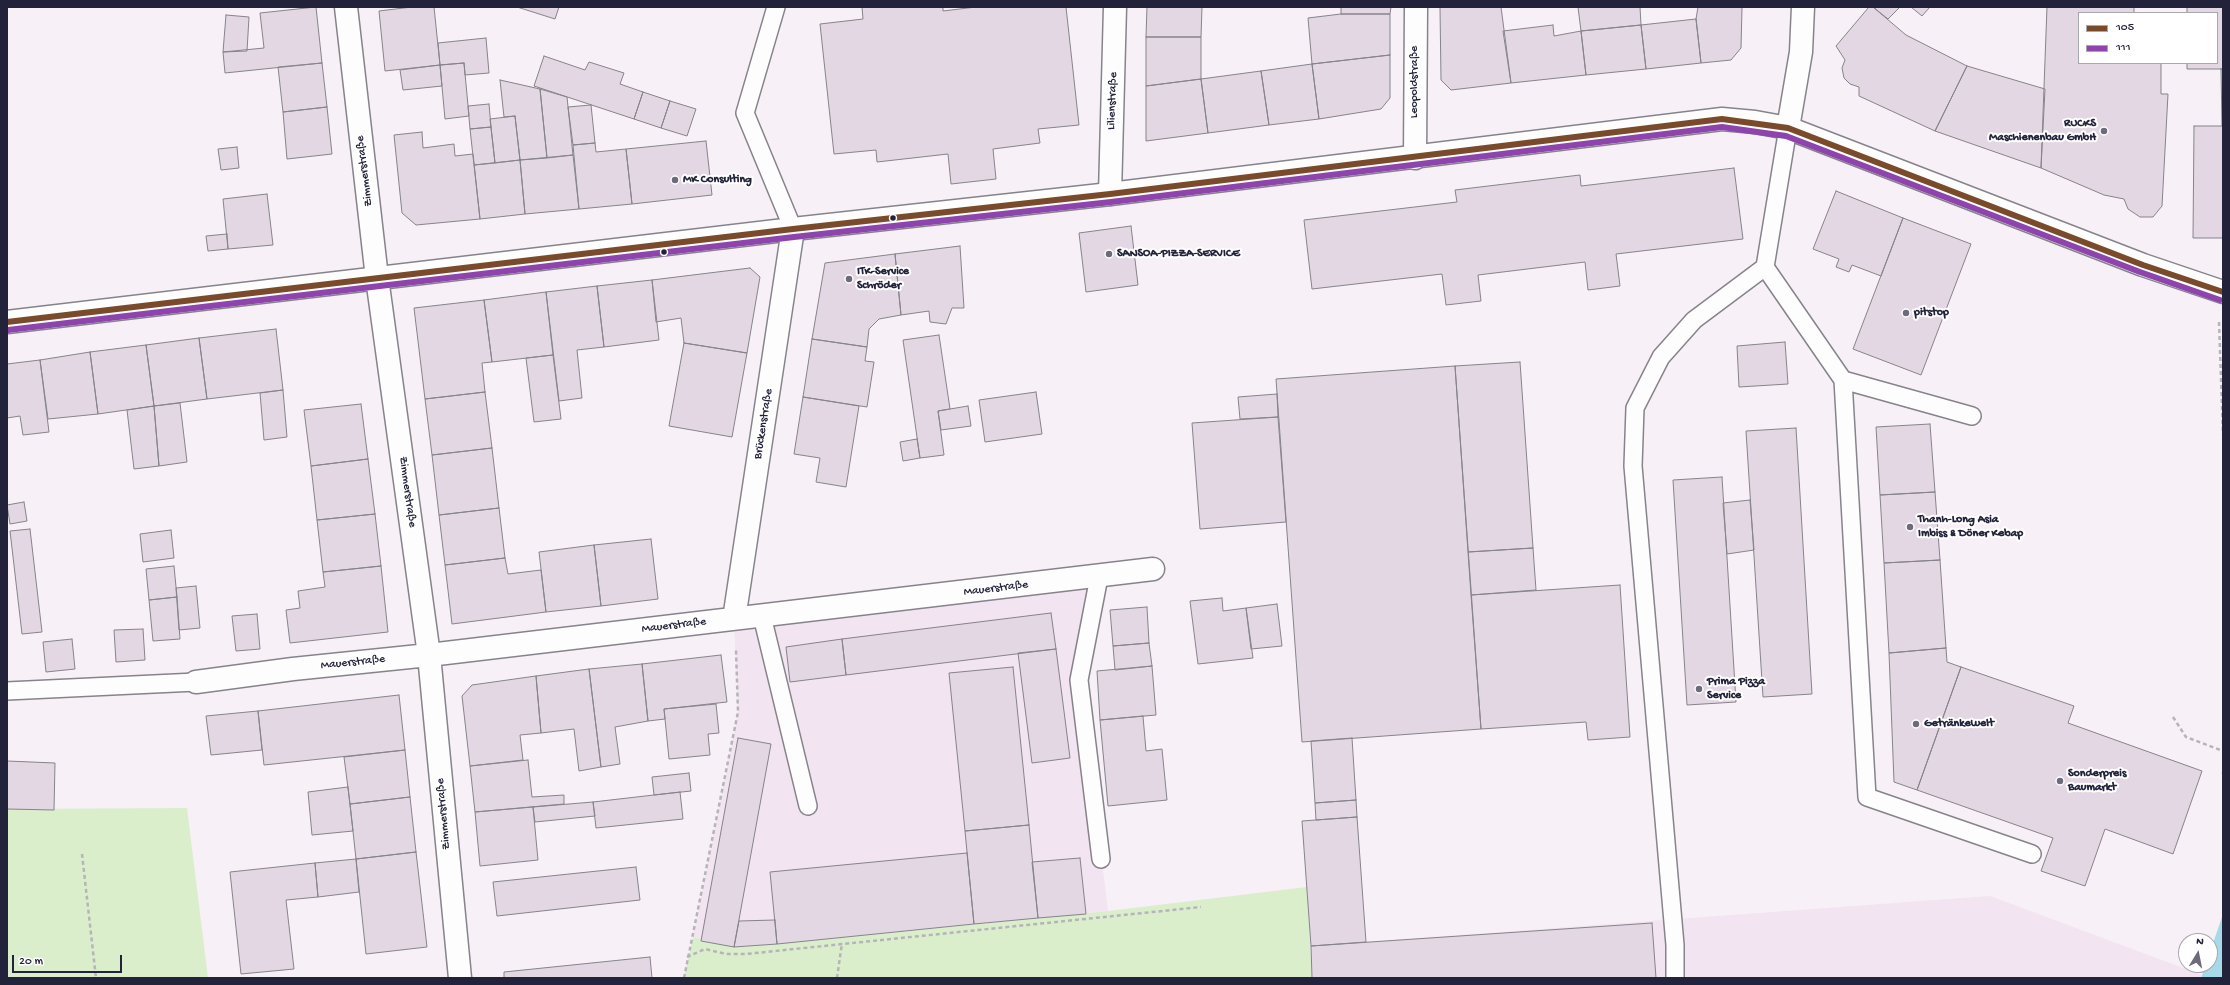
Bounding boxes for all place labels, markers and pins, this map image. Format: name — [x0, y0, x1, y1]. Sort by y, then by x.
place label: RUCKS Maschienenbau GmbH — [1989, 117, 2096, 145]
marker: RUCKS Maschienenbau GmbH — [2099, 126, 2109, 136]
place label: MK Consulting — [683, 173, 752, 187]
marker: MK Consulting — [670, 175, 680, 185]
unlabelled marker — [888, 213, 898, 223]
unlabelled marker — [659, 247, 669, 257]
place label: SANSOA-PIZZA-SERVICE — [1117, 247, 1240, 261]
marker: SANSOA-PIZZA-SERVICE — [1104, 249, 1114, 259]
place label: ITK-Service Schröder — [857, 265, 909, 293]
marker: ITK-Service Schröder — [844, 274, 854, 284]
place label: pitstop — [1914, 306, 1949, 320]
marker: pitstop — [1901, 308, 1911, 318]
place label: Thanh-Long Asia Imbiss & Döner Kebap — [1918, 513, 2023, 541]
marker: Thanh-Long Asia Imbiss & Döner Kebap — [1905, 522, 1915, 532]
place label: Prima Pizza Service — [1707, 675, 1765, 703]
marker: Prima Pizza Service — [1694, 684, 1704, 694]
place label: Getränkewelt — [1924, 717, 1994, 731]
marker: Getränkewelt — [1911, 719, 1921, 729]
place label: Sonderpreis Baumarkt — [2068, 767, 2126, 795]
marker: Sonderpreis Baumarkt — [2055, 776, 2065, 786]

